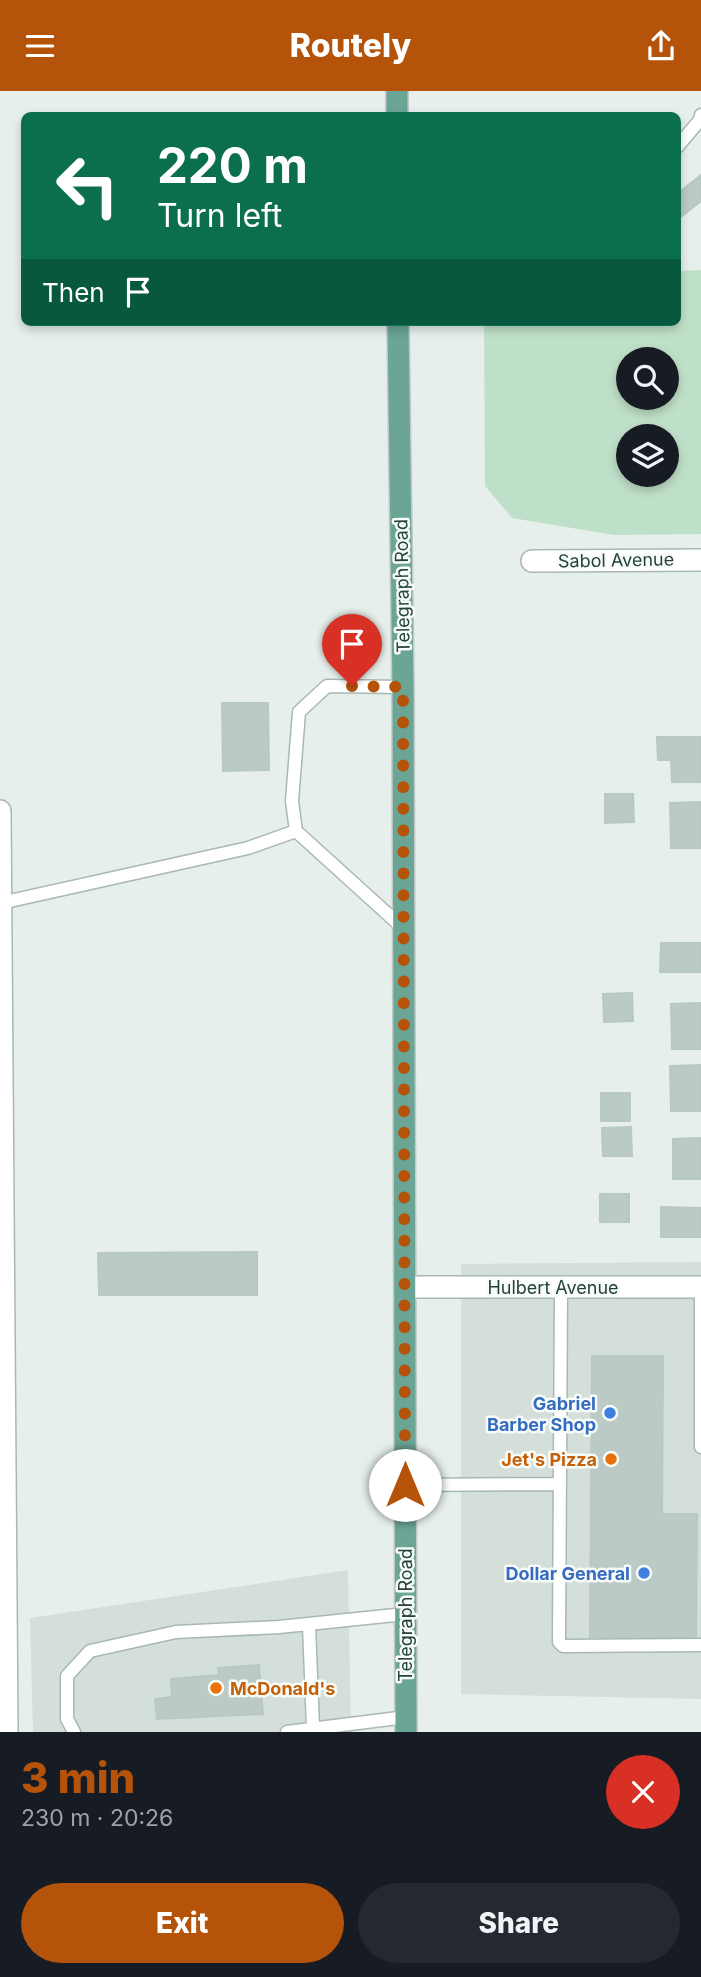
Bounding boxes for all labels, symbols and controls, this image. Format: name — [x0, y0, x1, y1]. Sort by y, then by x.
text: Routely — [290, 26, 411, 65]
icon: menu — [21, 27, 59, 65]
icon: share — [642, 27, 680, 65]
text: 220 m — [157, 136, 308, 195]
icon: left — [42, 140, 133, 231]
text: Turn left — [157, 196, 282, 235]
icon: arrive — [119, 273, 157, 311]
text: Then — [42, 277, 105, 308]
map controls — [616, 347, 679, 487]
button: search — [616, 347, 679, 410]
button: layers — [616, 424, 679, 487]
street label: Telegraph Road — [390, 519, 414, 653]
street label: Sabol Avenue — [558, 548, 674, 572]
pin — [322, 614, 382, 686]
icon: arrive — [333, 625, 371, 663]
street label: Hulbert Avenue — [487, 1277, 619, 1298]
place label: Gabriel Barber Shop — [487, 1393, 596, 1435]
marker: Gabriel Barber Shop — [602, 1405, 618, 1421]
position arrow — [368, 1448, 442, 1522]
place label: Jet's Pizza — [501, 1449, 597, 1470]
marker: Jet's Pizza — [603, 1451, 619, 1467]
street label: Telegraph Road — [395, 1548, 416, 1682]
place label: Dollar General — [506, 1563, 630, 1584]
marker: Dollar General — [636, 1565, 652, 1581]
place label: McDonald's — [230, 1678, 335, 1699]
marker: McDonald's — [208, 1680, 224, 1696]
text: 3 min — [21, 1752, 135, 1803]
button: close — [606, 1755, 680, 1829]
text: 230 m · 20:26 — [21, 1804, 173, 1832]
button: Exit — [21, 1883, 344, 1963]
button: Share — [358, 1883, 680, 1963]

